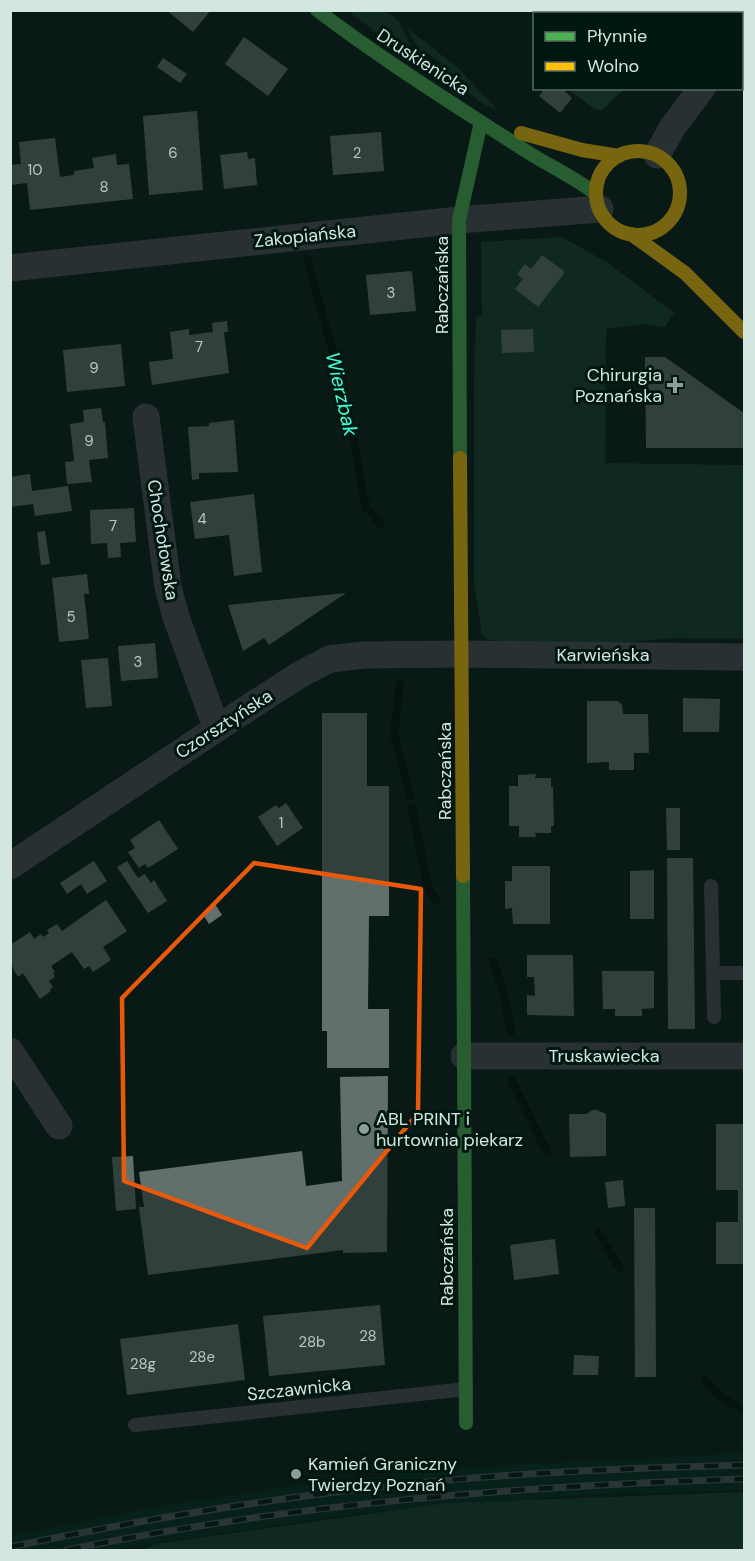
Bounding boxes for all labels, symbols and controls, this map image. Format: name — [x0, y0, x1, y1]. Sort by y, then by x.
legend — [533, 12, 743, 90]
street label: Druskienicka — [372, 23, 474, 101]
text: Płynnie — [587, 24, 647, 48]
text: Wolno — [587, 54, 639, 78]
house number: 6 — [168, 143, 178, 163]
house number: 2 — [353, 143, 361, 163]
house number: 10 — [28, 160, 42, 180]
house number: 8 — [99, 177, 109, 197]
street label: Zakopiańska — [253, 219, 357, 253]
street label: Rabczańska — [430, 236, 454, 334]
house number: 3 — [387, 283, 395, 303]
house number: 7 — [195, 337, 203, 357]
water label: Wierzbak — [320, 349, 365, 440]
house number: 9 — [89, 358, 99, 378]
place label: Chirurgia Poznańska — [575, 363, 662, 408]
marker: Chirurgia Poznańska — [666, 376, 684, 394]
house number: 9 — [84, 431, 94, 451]
street label: Chochołowska — [142, 478, 184, 602]
house number: 4 — [197, 509, 207, 529]
house number: 7 — [109, 516, 117, 536]
house number: 5 — [66, 607, 76, 627]
street label: Karwieńska — [556, 643, 650, 667]
house number: 3 — [134, 652, 142, 672]
street label: Czorsztyńska — [171, 684, 277, 764]
street label: Rabczańska — [433, 722, 457, 820]
house number: 1 — [279, 813, 283, 833]
street label: Truskawiecka — [548, 1044, 660, 1068]
place label: ABL PRINT i hurtownia piekarz — [376, 1107, 523, 1152]
marker: ABL PRINT i hurtownia piekarz — [357, 1122, 371, 1136]
street label: Rabczańska — [435, 1208, 459, 1306]
house number: 28 — [359, 1326, 377, 1346]
house number: 28b — [299, 1332, 325, 1352]
house number: 28e — [189, 1347, 215, 1367]
house number: 28g — [130, 1354, 156, 1374]
street label: Szczawnicka — [246, 1372, 352, 1406]
place label: Kamień Graniczny Twierdzy Poznań — [308, 1452, 457, 1497]
marker: Kamień Graniczny Twierdzy Poznań — [289, 1467, 303, 1481]

